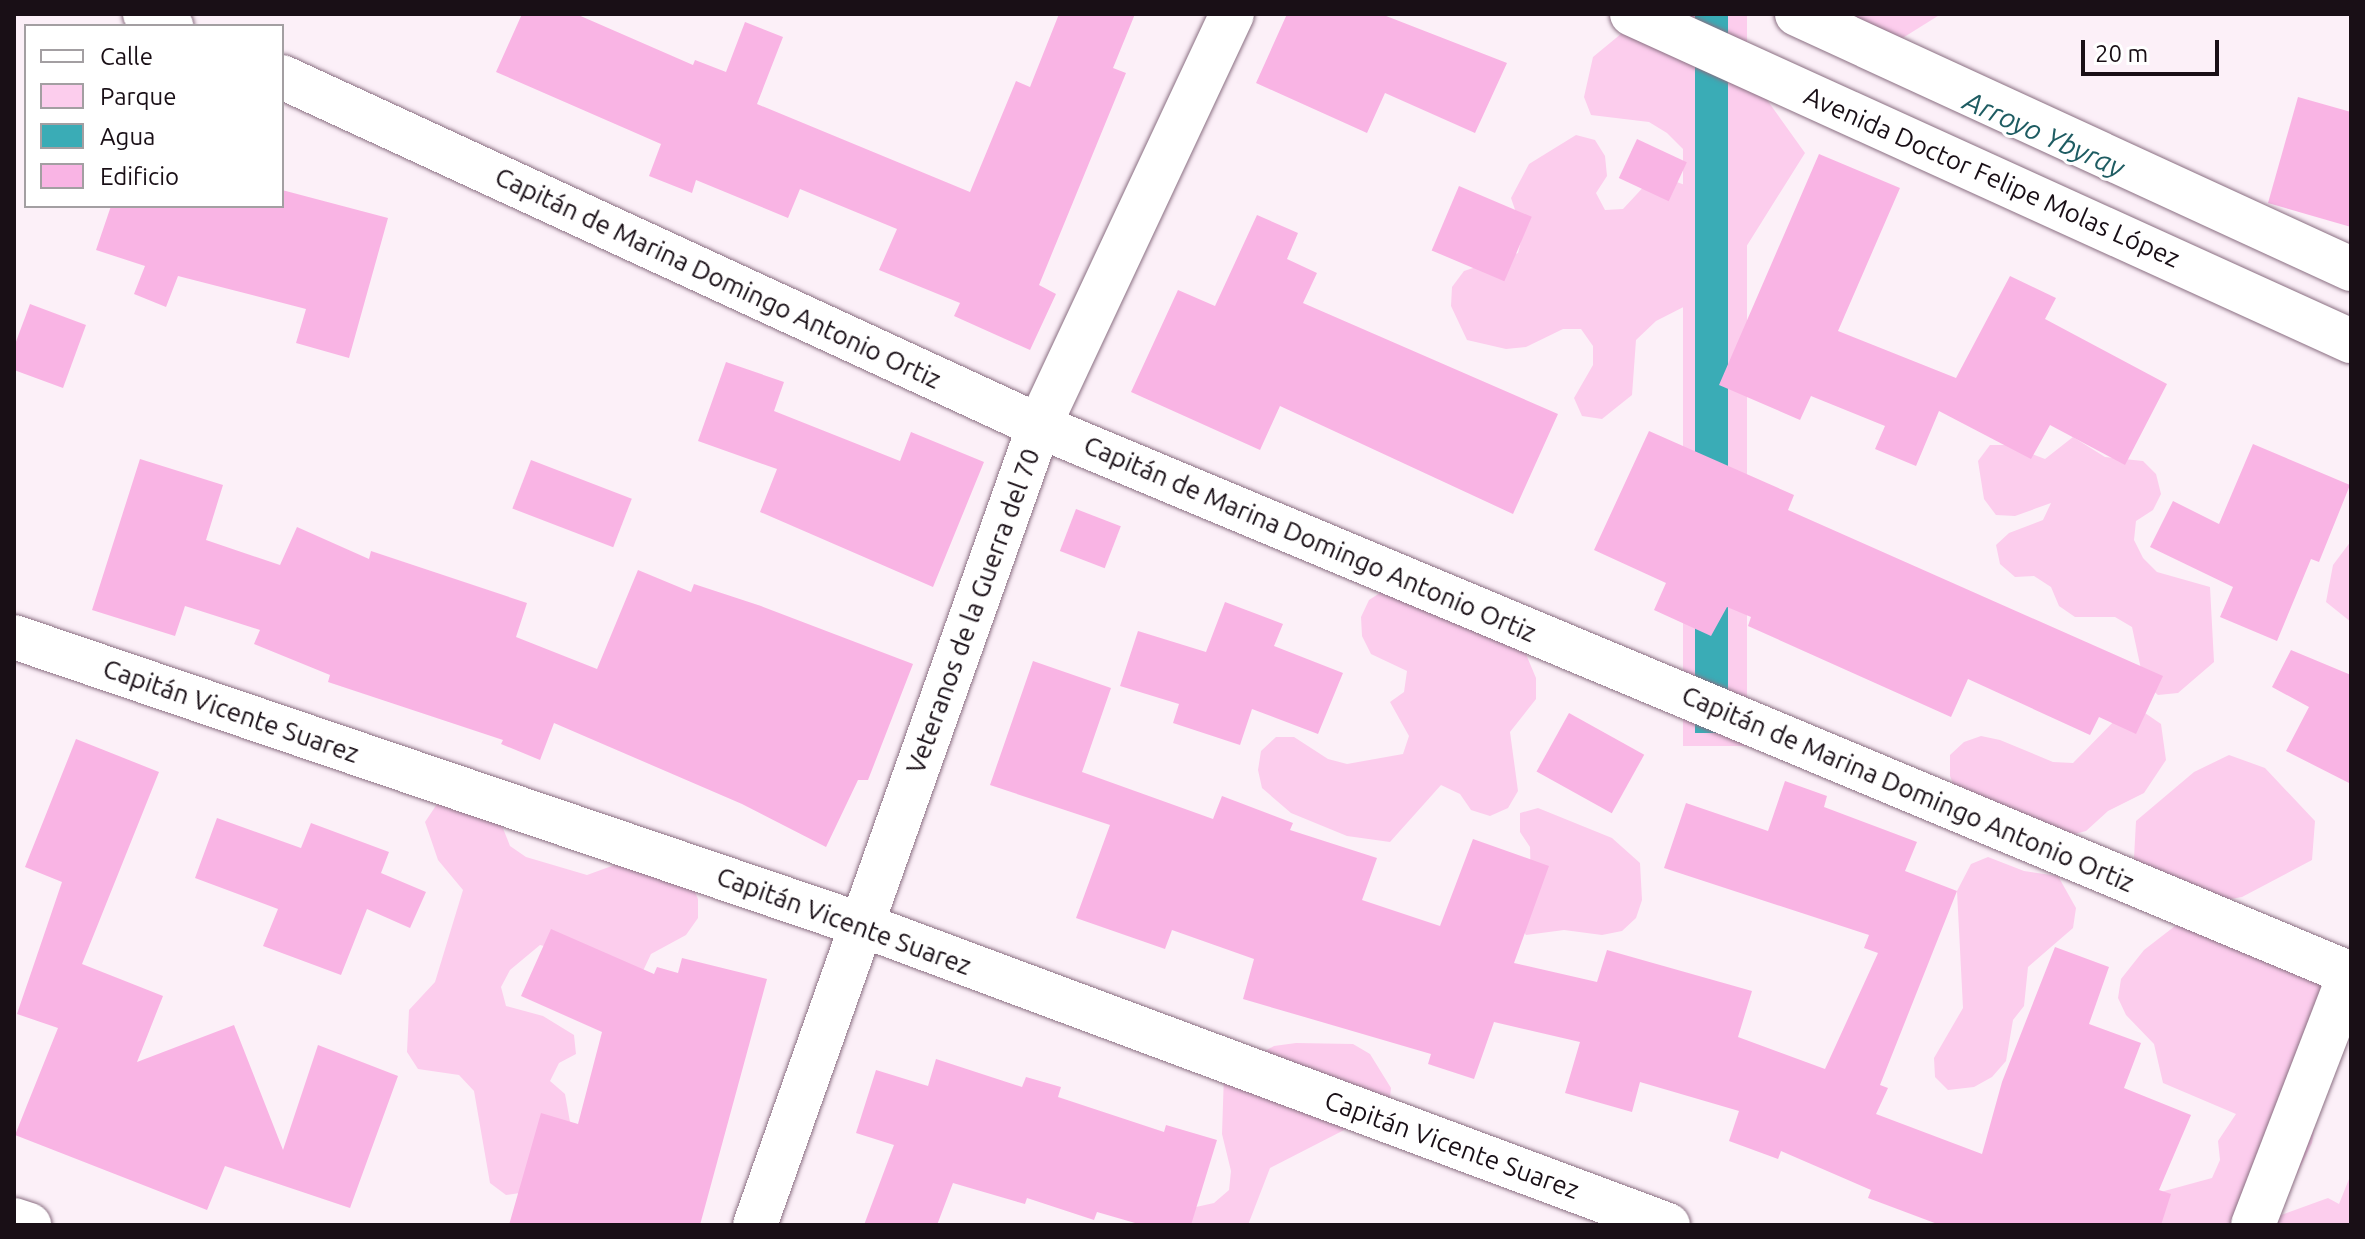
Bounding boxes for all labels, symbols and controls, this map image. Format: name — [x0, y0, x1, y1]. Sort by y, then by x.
legend — [24, 24, 284, 208]
scale bar — [2085, 24, 2223, 74]
text: 20 m — [2095, 40, 2148, 67]
text: Calle — [100, 43, 153, 70]
street label: Avenida Doctor Felipe Molas López — [1799, 80, 2185, 274]
text: Parque — [100, 83, 177, 110]
water label: Arroyo Ybyray — [1958, 84, 2130, 184]
text: Agua — [100, 123, 155, 150]
street label: Capitán de Marina Domingo Antonio Ortiz — [490, 161, 946, 395]
text: Edificio — [100, 163, 179, 190]
street label: Capitán de Marina Domingo Antonio Ortiz — [1079, 429, 1541, 649]
street label: Veteranos de la Guerra del 70 — [900, 444, 1046, 778]
street label: Capitán Vicente Suarez — [99, 653, 363, 769]
street label: Capitán de Marina Domingo Antonio Ortiz — [1677, 679, 2139, 899]
street label: Capitán Vicente Suarez — [713, 860, 975, 982]
street label: Capitán Vicente Suarez — [1321, 1084, 1583, 1206]

